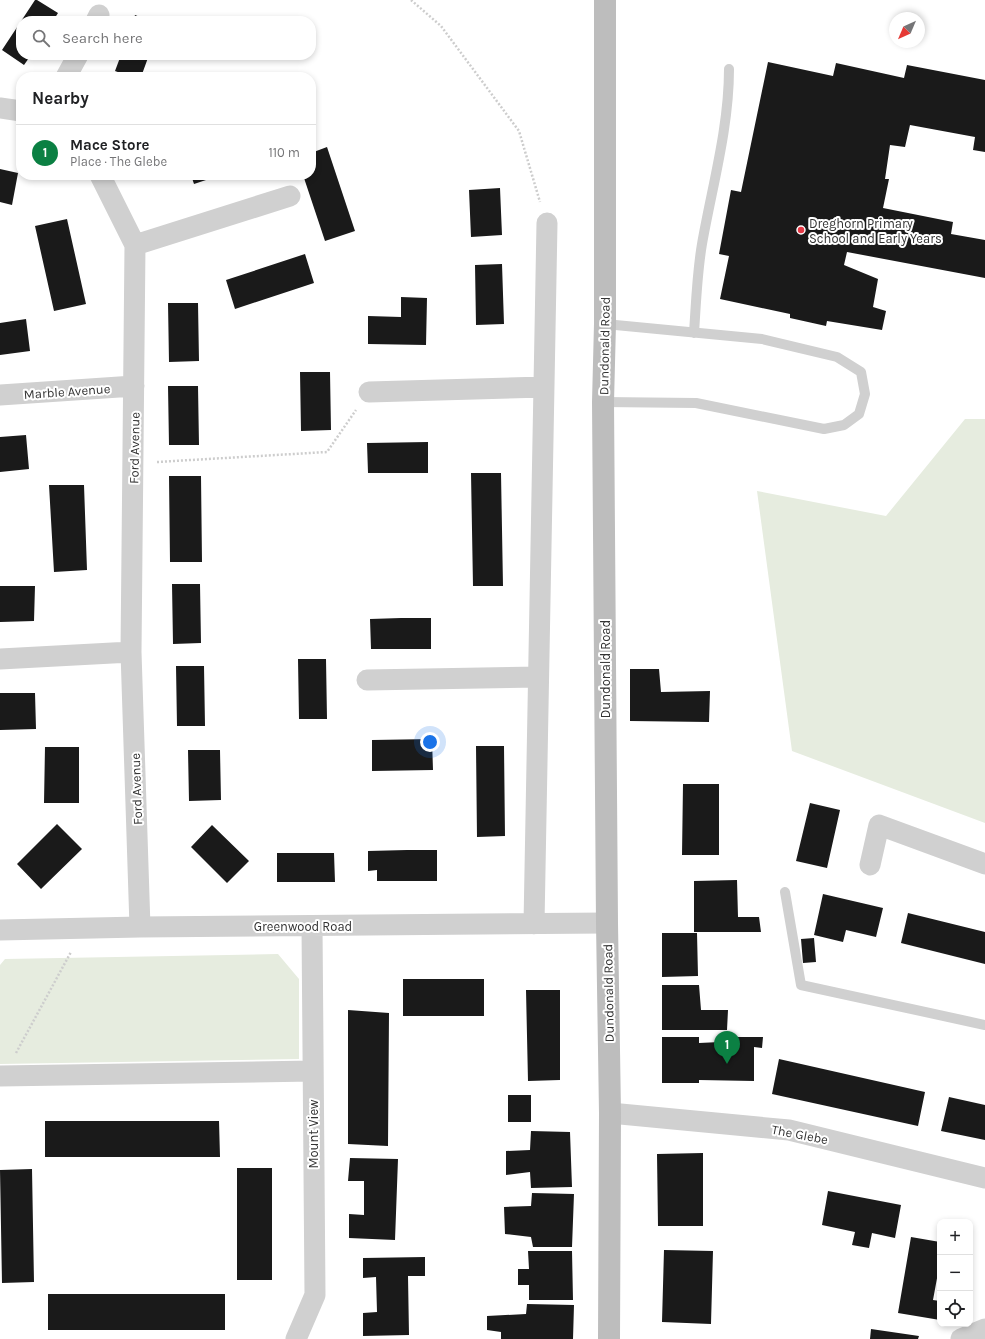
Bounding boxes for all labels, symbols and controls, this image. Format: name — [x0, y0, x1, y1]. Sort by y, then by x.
north arrow — [889, 12, 925, 48]
search box — [16, 16, 316, 60]
icon: search — [30, 27, 52, 49]
text: Search here — [62, 29, 143, 47]
text: Nearby — [32, 88, 89, 108]
text: Mace Store — [70, 136, 149, 154]
text: 1 — [43, 145, 47, 160]
text: 110 m — [268, 145, 300, 160]
text: Place · The Glebe — [70, 154, 167, 169]
place label: Dreghorn Primary School and Early Years — [809, 216, 942, 246]
marker: Dreghorn Primary School and Early Years — [796, 225, 806, 235]
street label: Dundonald Road — [596, 297, 613, 395]
street label: Marble Avenue — [23, 381, 111, 402]
street label: Ford Avenue — [126, 412, 143, 484]
street label: Dundonald Road — [598, 620, 613, 718]
your location — [420, 732, 440, 752]
street label: Ford Avenue — [128, 753, 145, 825]
street label: Greenwood Road — [254, 919, 352, 934]
street label: Dundonald Road — [600, 944, 617, 1042]
pin: 1 — [714, 1031, 740, 1064]
street label: Mount View — [306, 1099, 321, 1169]
street label: The Glebe — [770, 1122, 830, 1147]
map controls — [937, 1219, 973, 1327]
button: + — [937, 1219, 973, 1255]
button: − — [937, 1255, 973, 1291]
button: locate — [937, 1291, 973, 1327]

